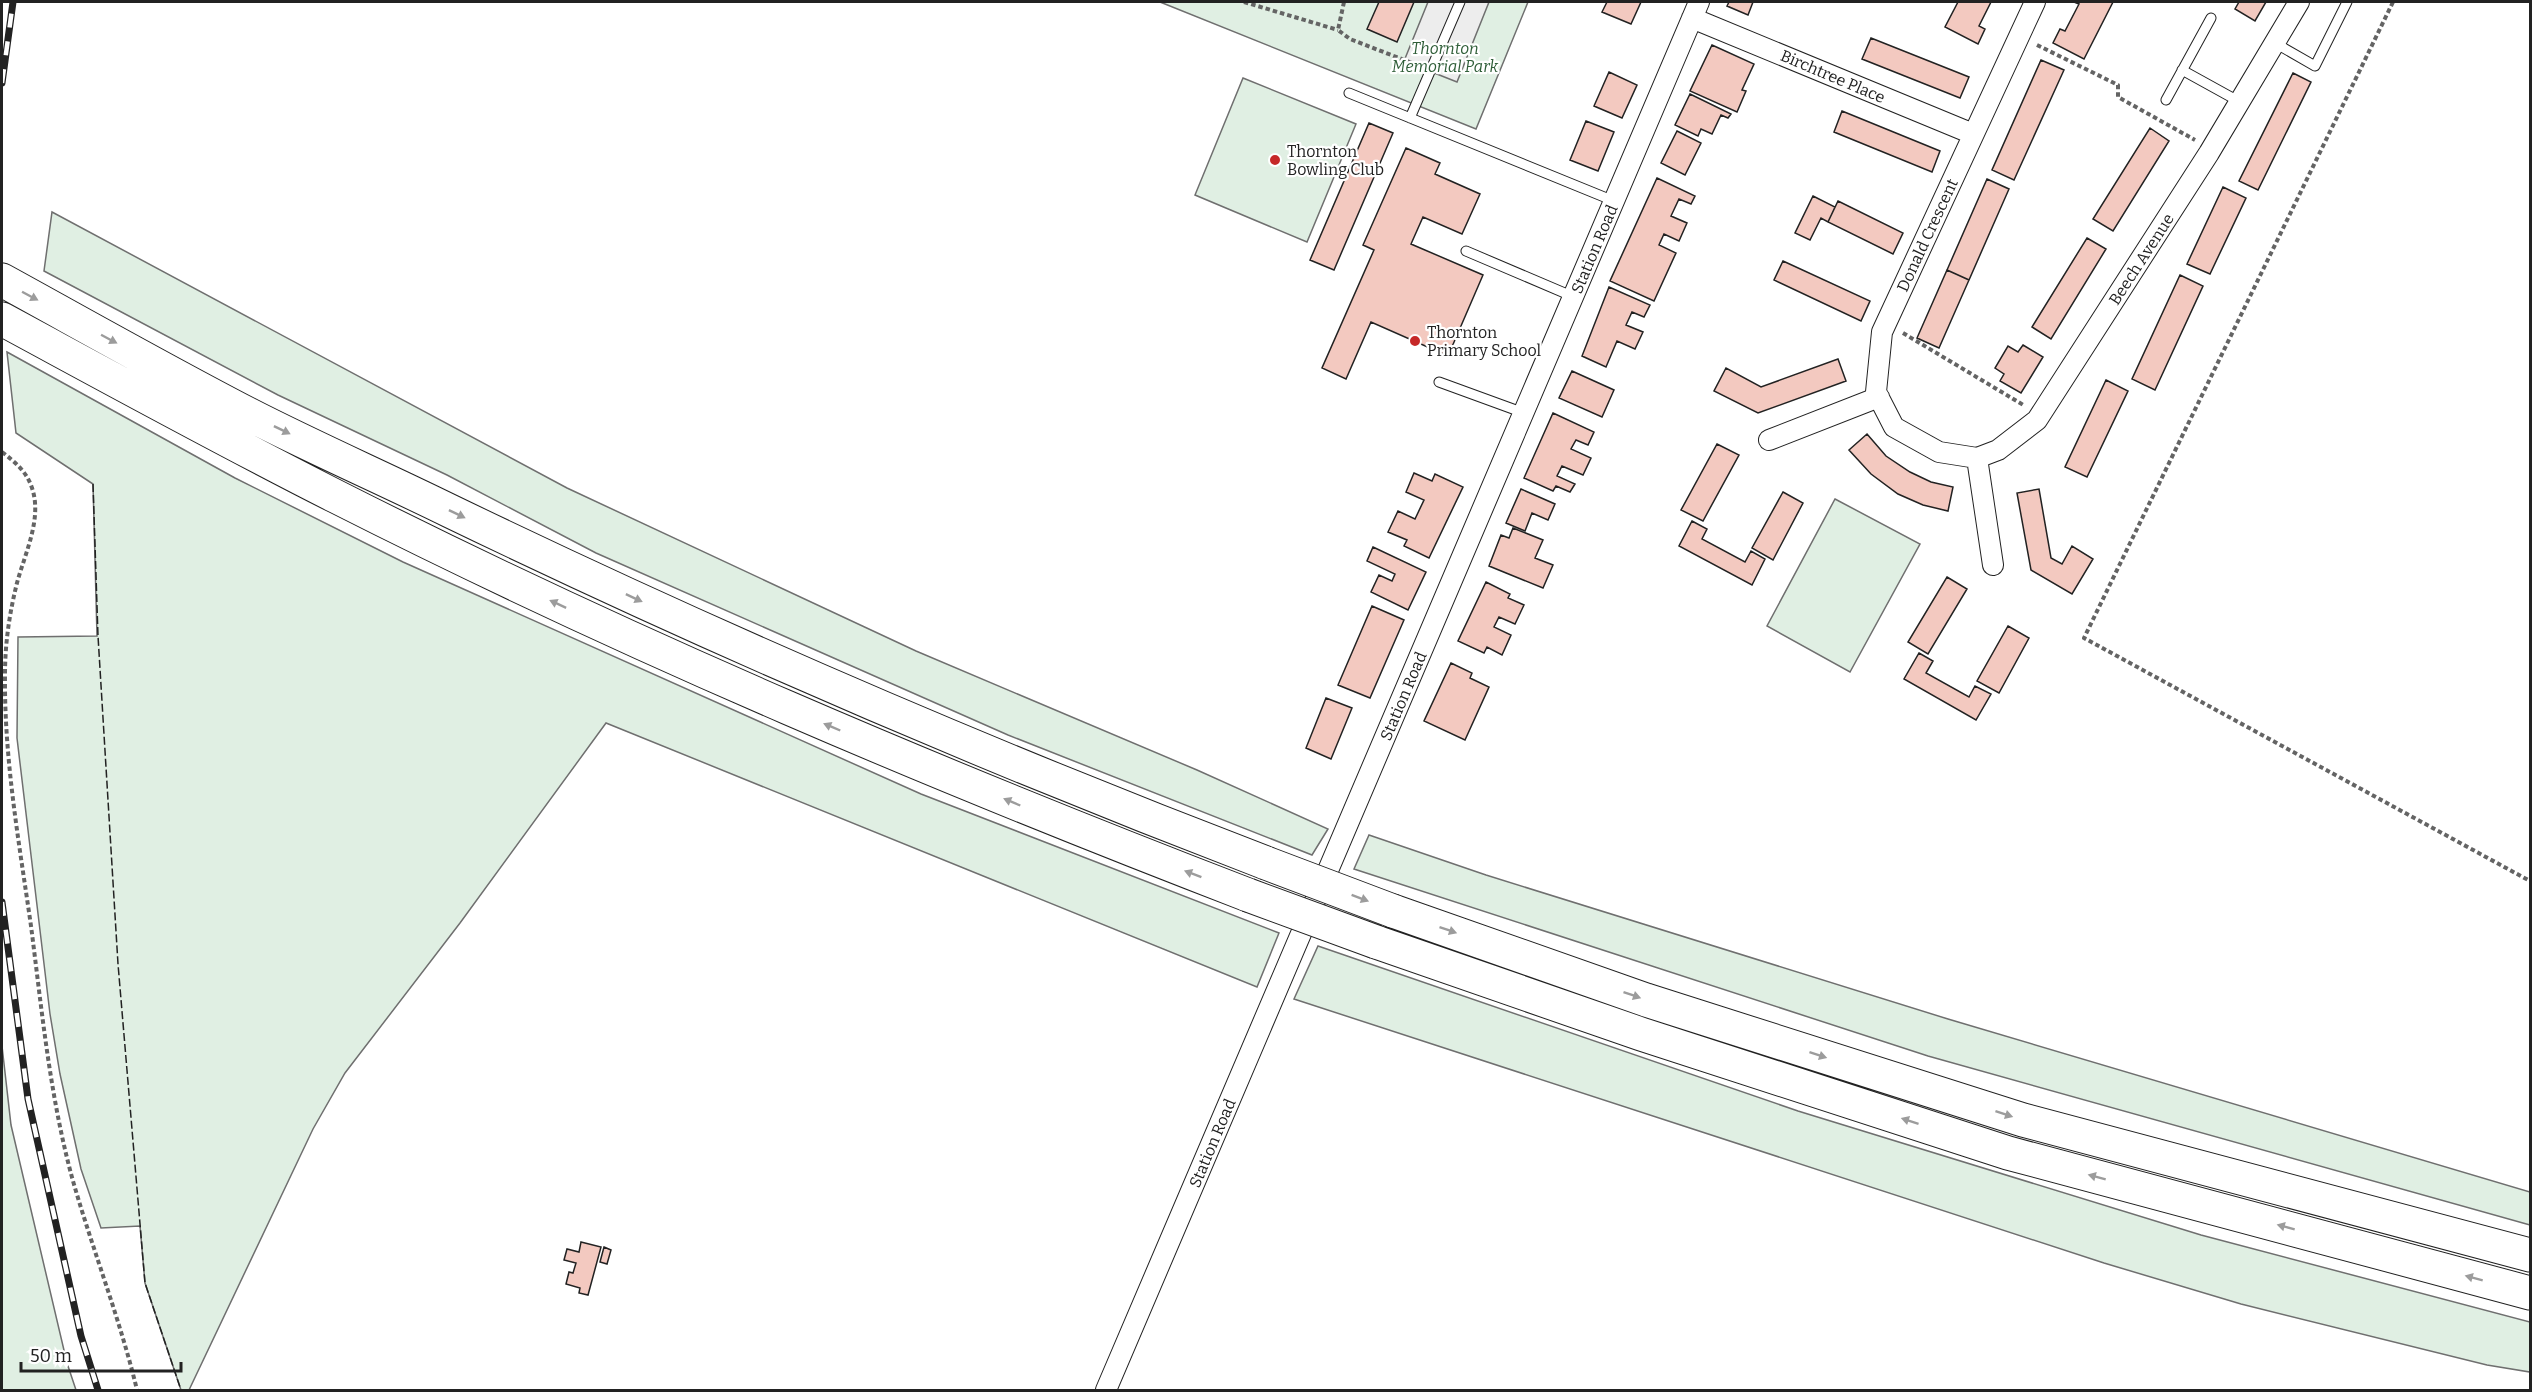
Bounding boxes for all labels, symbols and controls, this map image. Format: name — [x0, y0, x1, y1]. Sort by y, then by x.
park label: Thornton Memorial Park — [1392, 39, 1498, 76]
street label: Birchtree Place — [1778, 46, 1888, 107]
place label: Thornton Bowling Club — [1287, 142, 1384, 179]
marker: Thornton Bowling Club — [1268, 153, 1282, 167]
street label: Donald Crescent — [1893, 176, 1962, 295]
street label: Station Road — [1567, 202, 1622, 296]
street label: Beech Avenue — [2105, 210, 2178, 308]
one-way arrow — [21, 291, 38, 300]
place label: Thornton Primary School — [1427, 323, 1542, 360]
one-way arrow — [101, 334, 118, 344]
marker: Thornton Primary School — [1408, 334, 1422, 348]
one-way arrow — [273, 425, 290, 434]
one-way arrow — [449, 510, 466, 519]
one-way arrow — [625, 593, 643, 603]
one-way arrow — [550, 599, 567, 608]
street label: Station Road — [1376, 649, 1431, 743]
one-way arrow — [823, 722, 841, 731]
one-way arrow — [1002, 797, 1020, 807]
one-way arrow — [1184, 869, 1202, 878]
one-way arrow — [1352, 893, 1370, 903]
one-way arrow — [1439, 926, 1457, 936]
one-way arrow — [1623, 991, 1641, 1000]
one-way arrow — [1809, 1050, 1827, 1060]
street label: Station Road — [1185, 1096, 1240, 1190]
one-way arrow — [1995, 1109, 2013, 1119]
one-way arrow — [1901, 1116, 1919, 1126]
one-way arrow — [2088, 1172, 2106, 1181]
one-way arrow — [2276, 1222, 2295, 1232]
one-way arrow — [2465, 1272, 2483, 1282]
scale bar — [21, 1335, 182, 1373]
text: 50 m — [30, 1345, 72, 1367]

